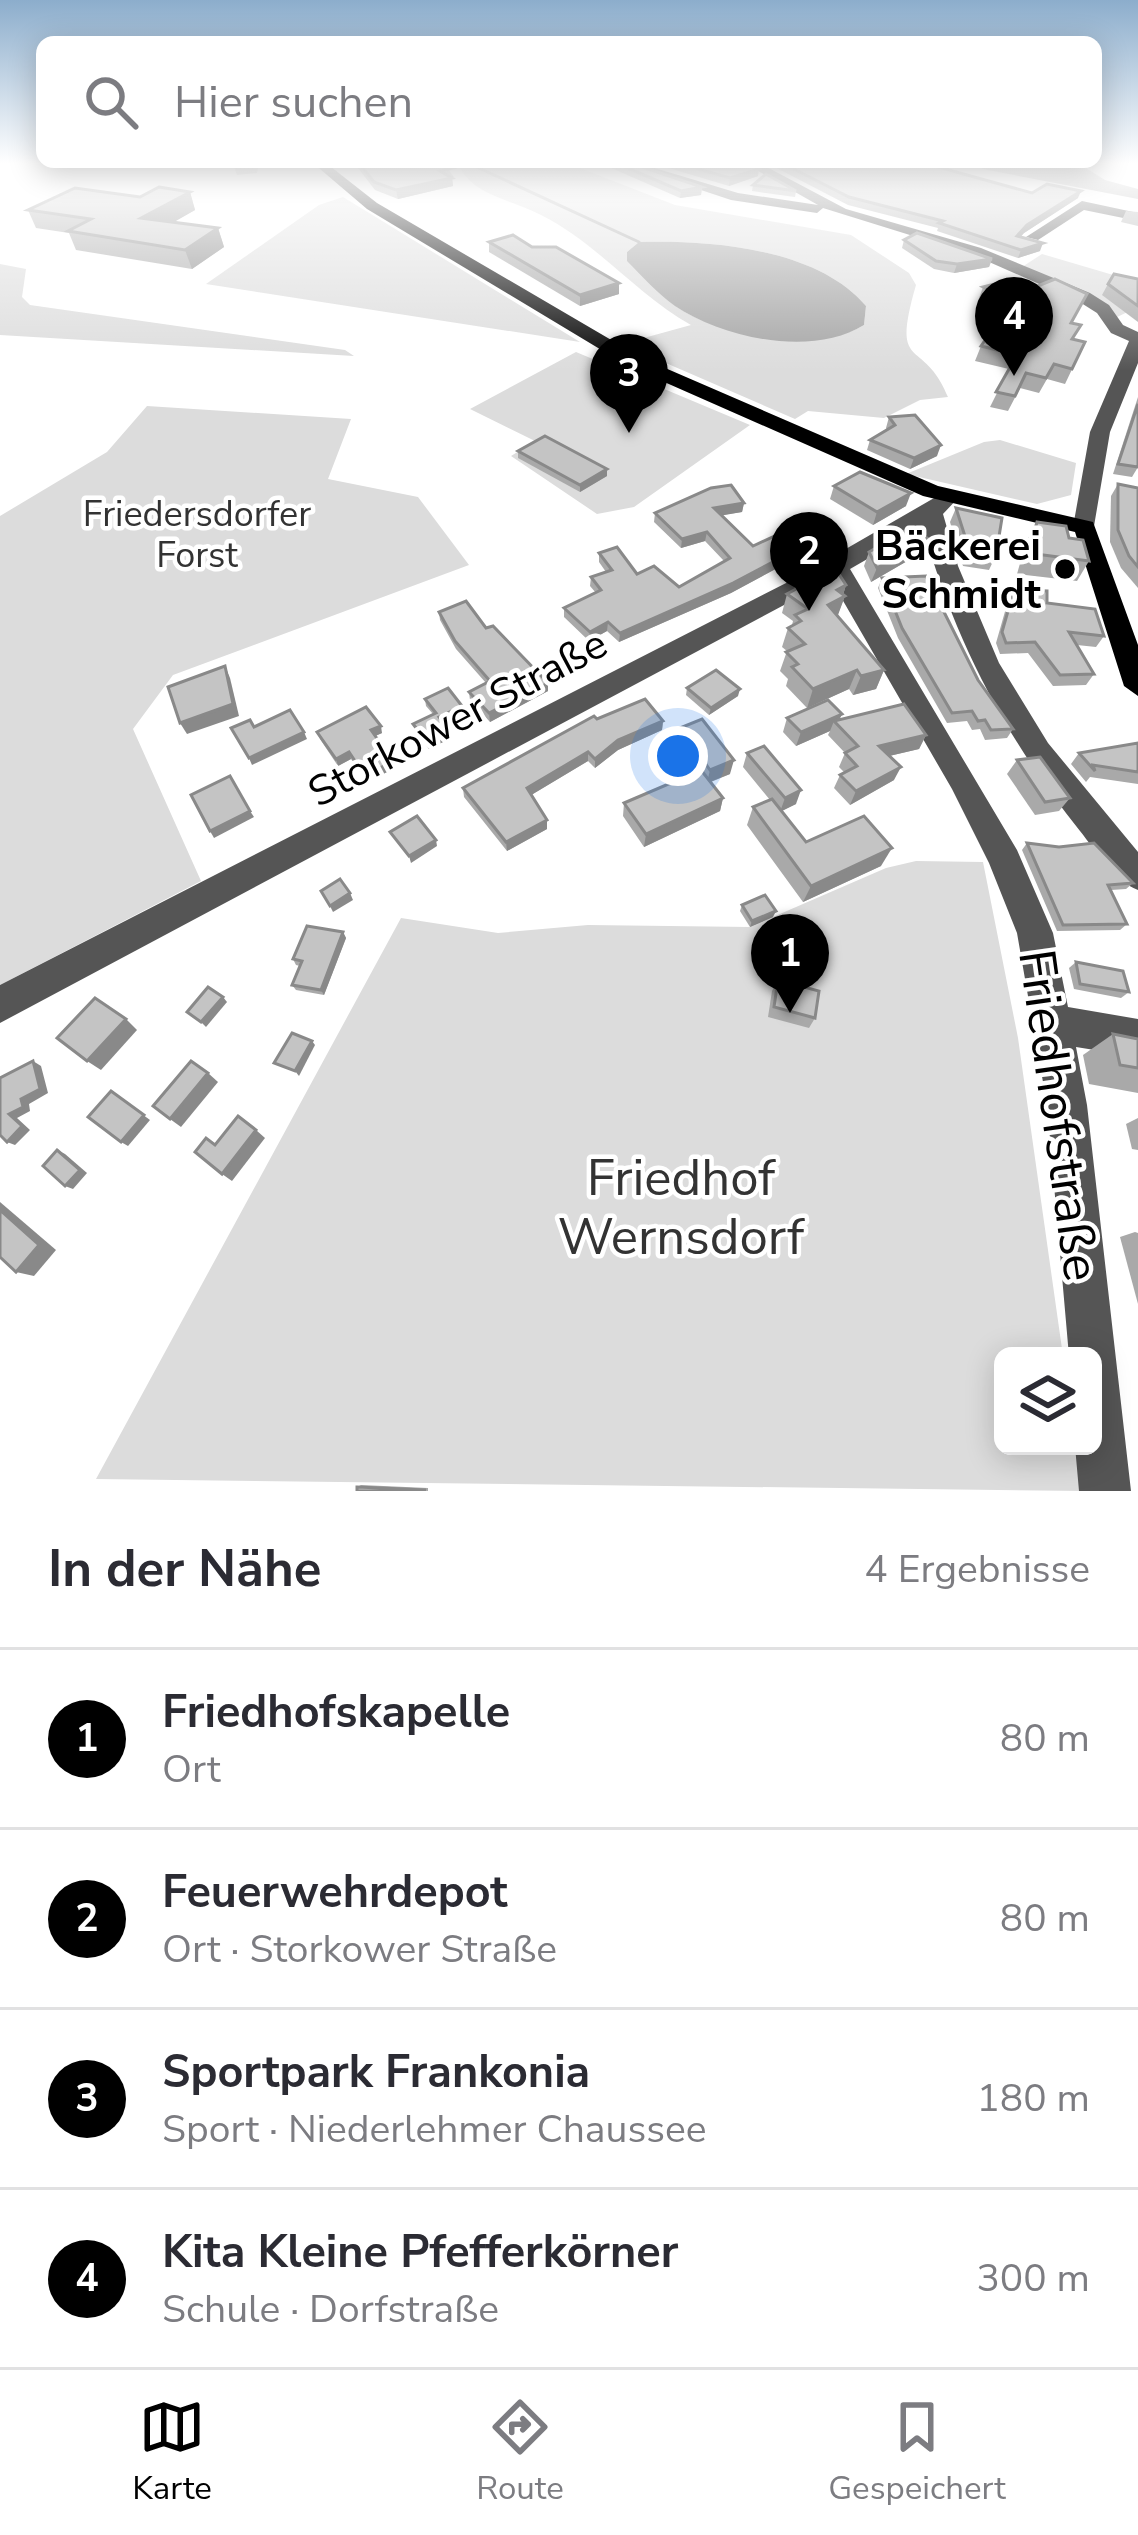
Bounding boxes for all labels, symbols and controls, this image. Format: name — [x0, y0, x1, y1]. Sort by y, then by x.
search box — [36, 36, 1102, 168]
icon: search — [78, 69, 144, 135]
text: Hier suchen — [174, 72, 413, 133]
pin: 4 — [975, 277, 1053, 376]
pin: 3 — [590, 334, 668, 433]
park label: Friedersdorfer Forst — [83, 490, 311, 580]
pin: 2 — [770, 512, 848, 611]
place label: Bäckerei Schmidt — [875, 518, 1042, 623]
marker: Bäckerei Schmidt — [1052, 556, 1078, 582]
street label: Storkower Straße — [298, 615, 617, 821]
your location — [648, 726, 708, 786]
pin: 1 — [751, 914, 829, 1013]
street label: Friedhofstraße — [1001, 945, 1117, 1285]
park label: Friedhof Wernsdorf — [558, 1143, 805, 1272]
map controls — [994, 1347, 1102, 1455]
button: layers — [994, 1347, 1102, 1455]
text: In der Nähe — [48, 1534, 321, 1604]
text: 4 Ergebnisse — [864, 1543, 1090, 1596]
text: Friedhofskapelle — [162, 1682, 510, 1743]
text: 1 — [75, 1712, 99, 1765]
text: 80 m — [1000, 1712, 1090, 1765]
text: Ort — [162, 1743, 221, 1796]
text: Feuerwehrdepot — [162, 1862, 508, 1923]
text: 2 — [75, 1892, 99, 1945]
text: 80 m — [1000, 1892, 1090, 1945]
text: Ort · Storkower Straße — [162, 1923, 557, 1976]
text: Sportpark Frankonia — [162, 2042, 590, 2103]
text: 3 — [75, 2072, 99, 2125]
text: 180 m — [976, 2072, 1090, 2125]
text: Sport · Niederlehmer Chaussee — [162, 2103, 706, 2156]
text: Kita Kleine Pfefferkörner — [162, 2222, 678, 2283]
text: 4 — [75, 2252, 99, 2305]
text: 300 m — [976, 2252, 1090, 2305]
text: Schule · Dorfstraße — [162, 2283, 499, 2336]
tab: Karte — [132, 2394, 212, 2511]
tab: Route — [476, 2394, 564, 2511]
tab: Gespeichert — [828, 2394, 1006, 2511]

